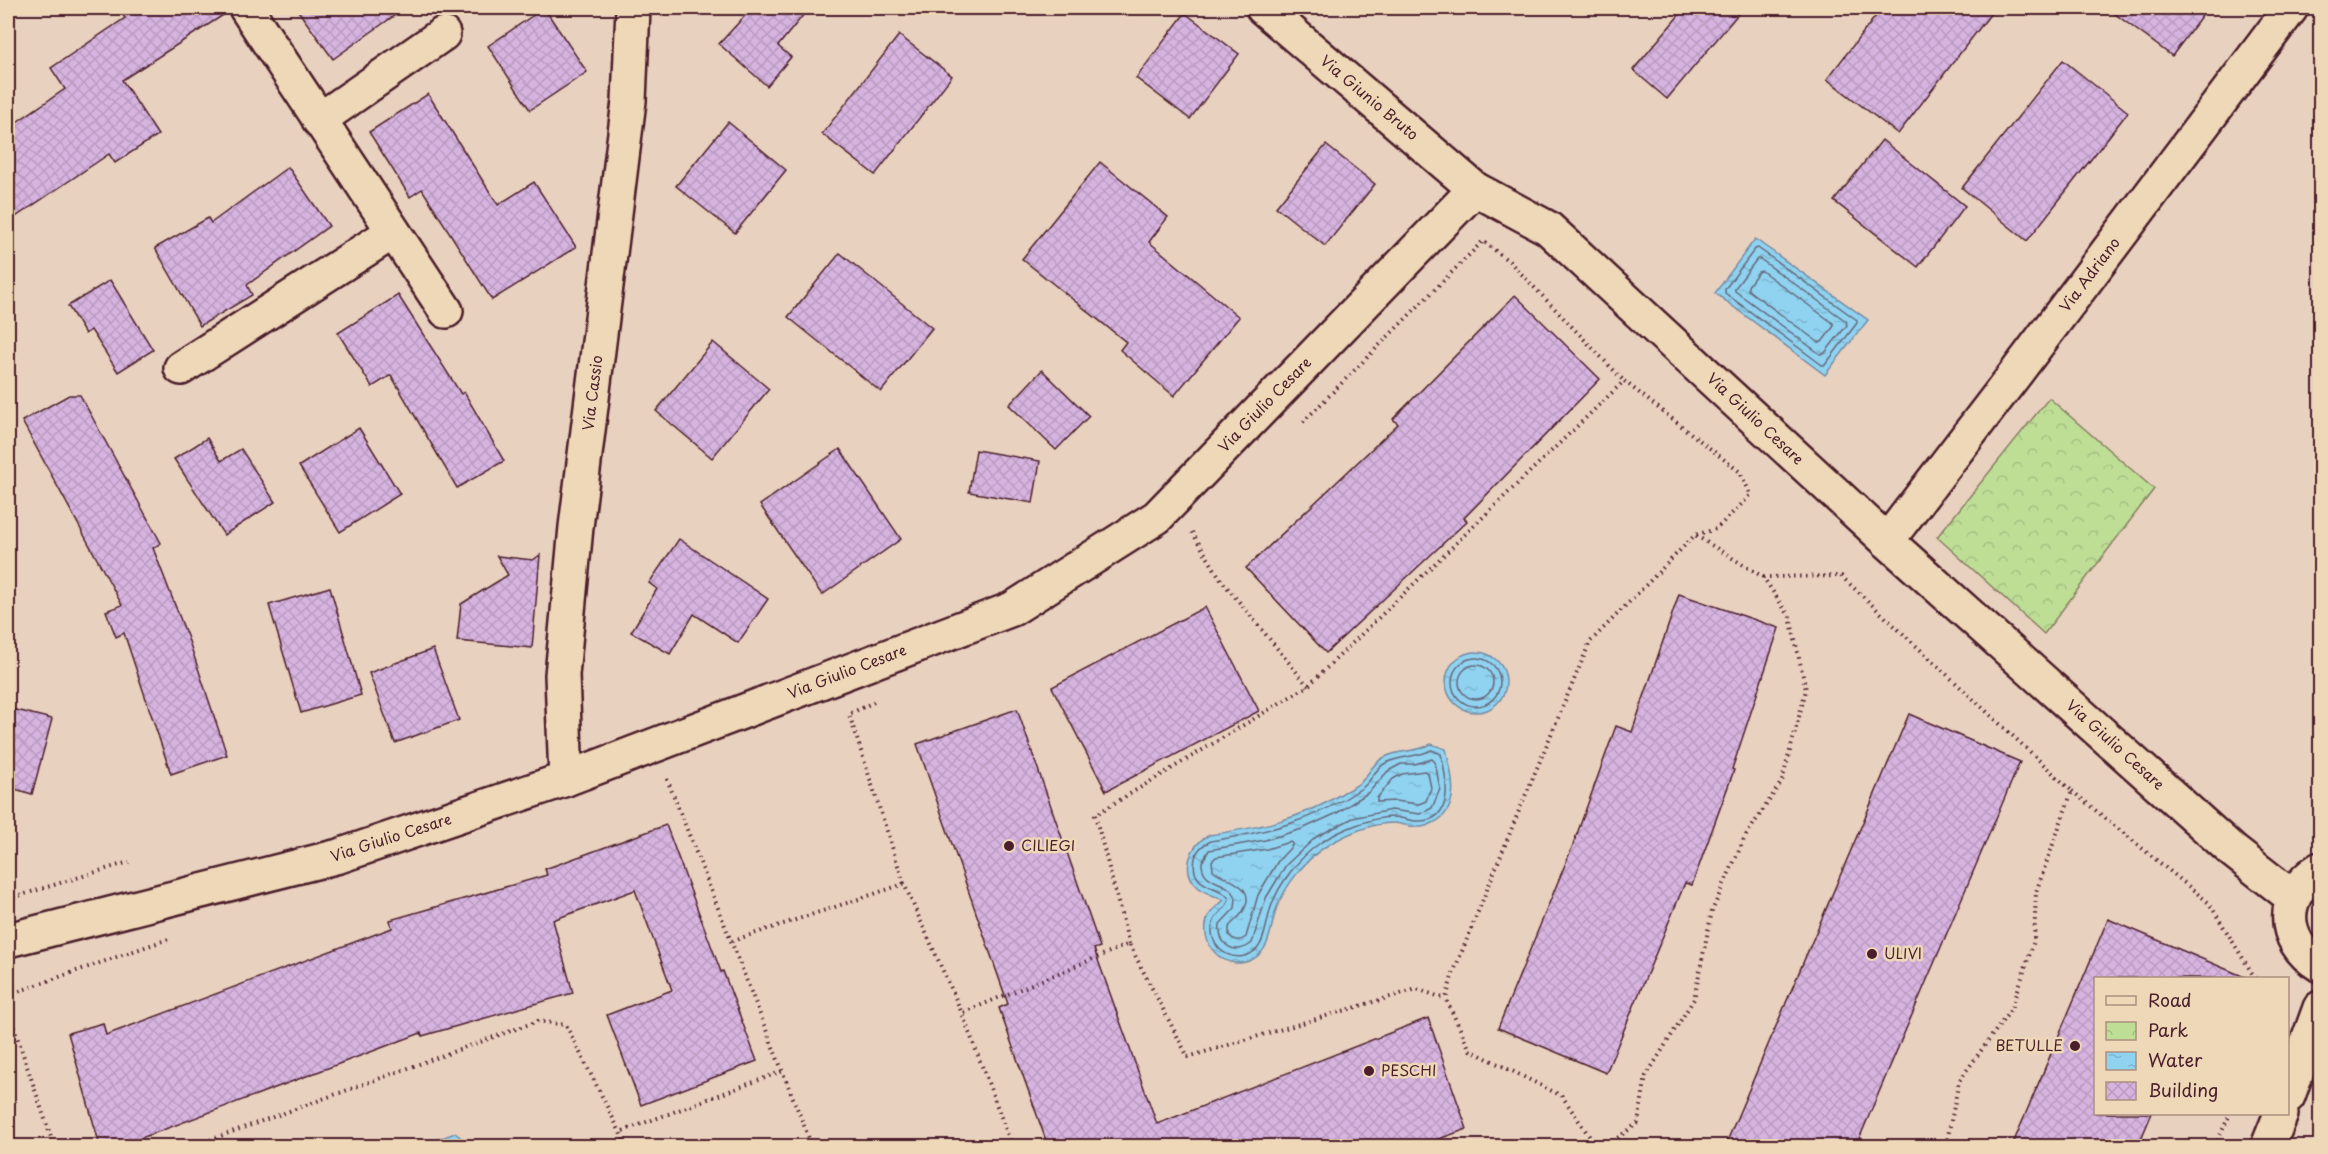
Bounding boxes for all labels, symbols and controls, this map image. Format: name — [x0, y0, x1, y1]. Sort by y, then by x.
street label: Via Giunio Bruto — [1316, 49, 1424, 145]
street label: Via Adriano — [2053, 232, 2125, 316]
street label: Via Giulio Cesare — [1212, 351, 1316, 457]
street label: Via Cassio — [575, 354, 608, 432]
street label: Via Giulio Cesare — [1702, 367, 1810, 469]
street label: Via Giulio Cesare — [784, 637, 909, 704]
street label: Via Giulio Cesare — [2062, 693, 2170, 794]
street label: Via Giulio Cesare — [327, 806, 454, 867]
place label: CILIEGI — [1021, 833, 1075, 856]
marker: CILIEGI — [1002, 839, 1016, 853]
place label: ULIVI — [1884, 941, 1922, 964]
marker: ULIVI — [1865, 947, 1879, 961]
legend — [2094, 977, 2289, 1115]
text: Road — [2148, 986, 2192, 1013]
text: Park — [2148, 1016, 2188, 1043]
place label: BETULLE — [1995, 1033, 2063, 1056]
marker: BETULLE — [2068, 1039, 2082, 1053]
text: Water — [2148, 1046, 2203, 1073]
place label: PESCHI — [1381, 1058, 1437, 1081]
marker: PESCHI — [1362, 1064, 1376, 1078]
text: Building — [2148, 1076, 2218, 1103]

